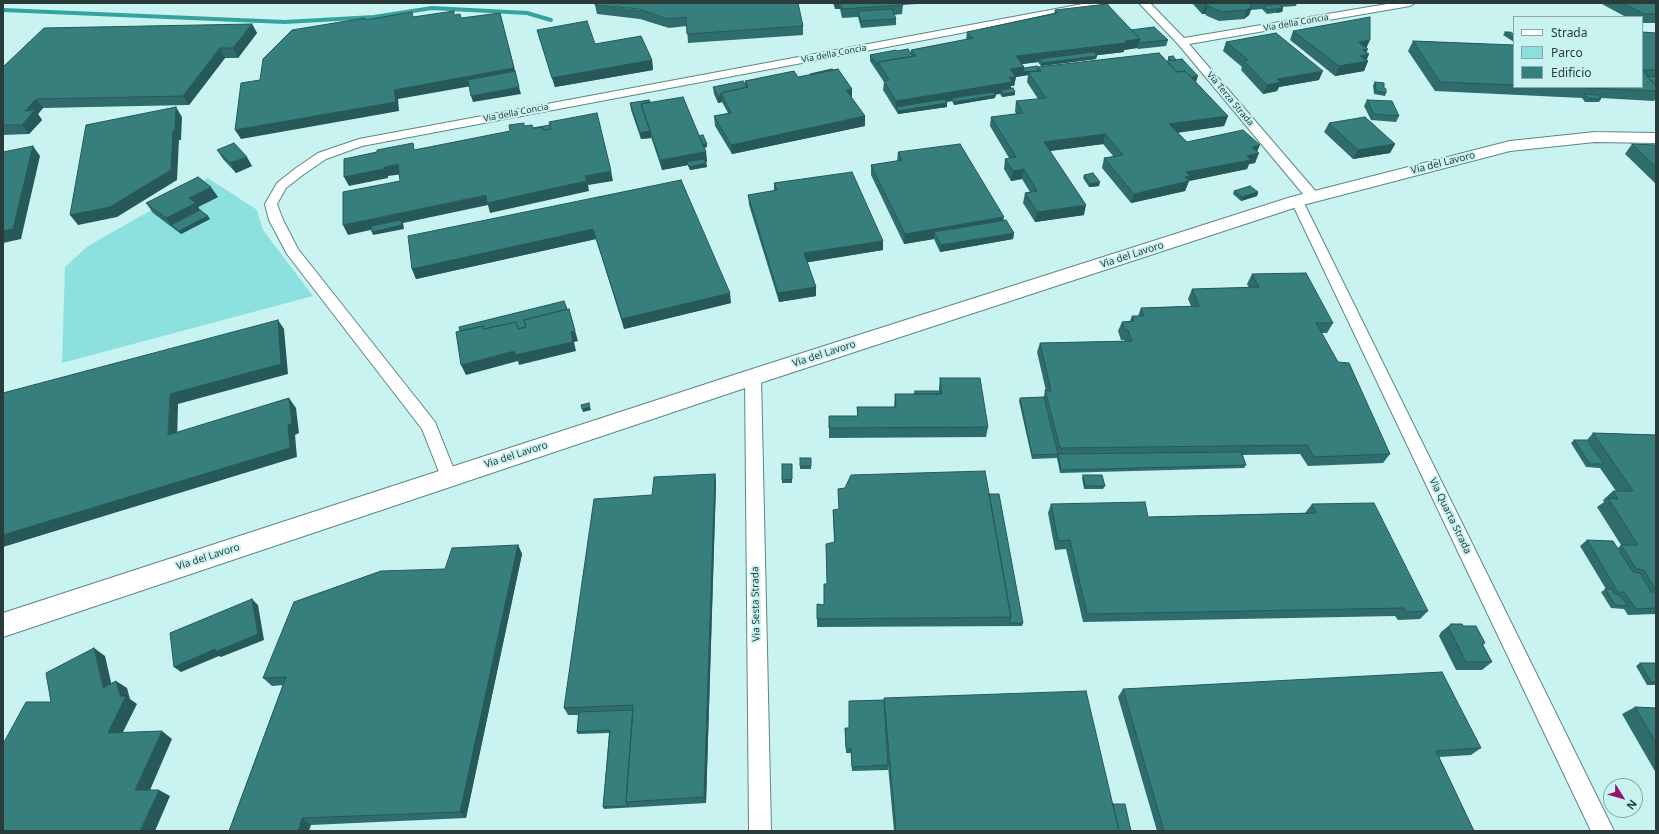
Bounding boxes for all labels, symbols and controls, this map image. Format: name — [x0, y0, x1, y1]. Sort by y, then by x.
street label: Via della Concia — [1262, 12, 1330, 34]
legend — [1513, 16, 1643, 88]
text: Strada — [1551, 24, 1587, 41]
street label: Via della Concia — [801, 42, 867, 66]
text: Parco — [1551, 44, 1583, 61]
text: Edificio — [1551, 64, 1592, 81]
street label: Via Terza Strada — [1204, 70, 1256, 128]
street label: Via della Concia — [483, 101, 549, 125]
street label: Via del Lavoro — [1410, 149, 1476, 177]
street label: Via del Lavoro — [1099, 239, 1165, 271]
street label: Via del Lavoro — [791, 338, 857, 370]
street label: Via del Lavoro — [483, 439, 549, 471]
street label: Via Quarta Strada — [1426, 476, 1474, 556]
street label: Via del Lavoro — [175, 541, 241, 573]
street label: Via Sesta Strada — [749, 566, 763, 642]
north arrow — [1603, 778, 1643, 818]
text: N — [1624, 797, 1641, 813]

